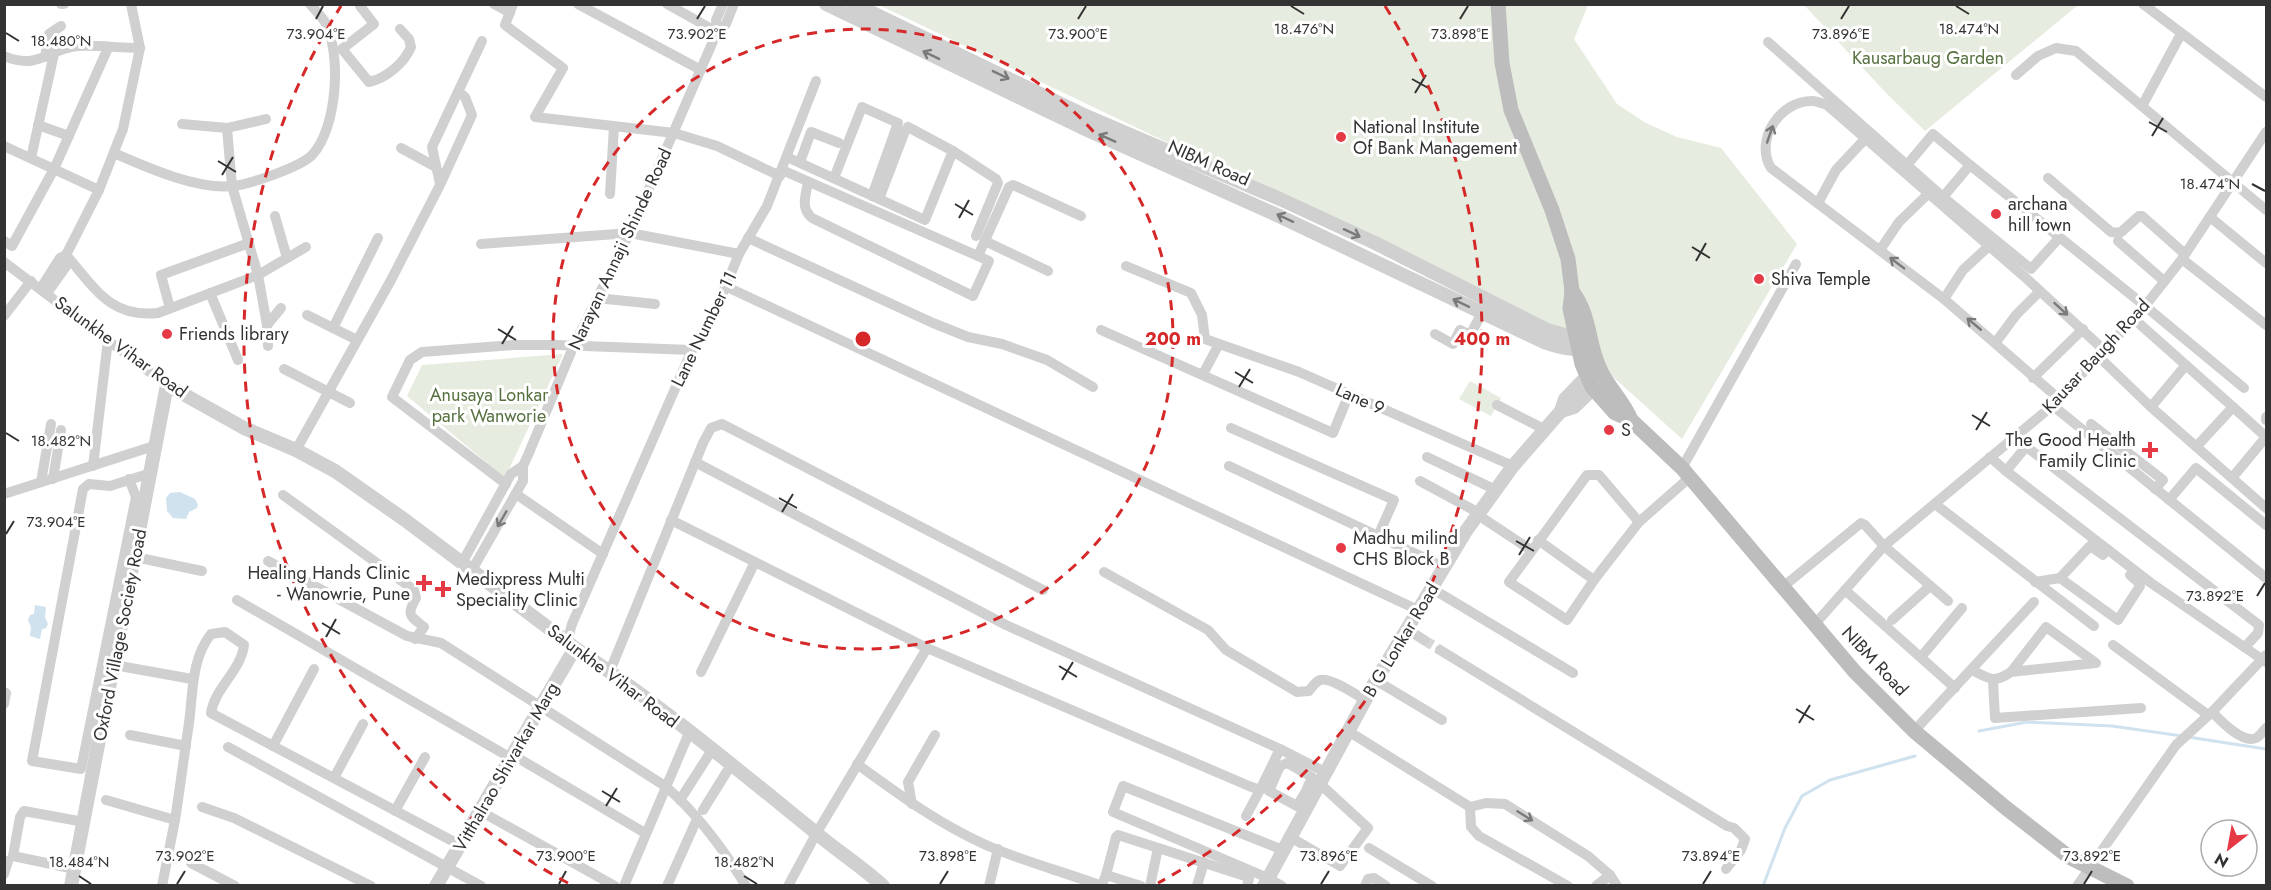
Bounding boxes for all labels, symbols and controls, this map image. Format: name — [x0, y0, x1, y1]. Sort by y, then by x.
text: 18.476°N — [1274, 18, 1334, 40]
text: 18.474°N — [1939, 18, 1999, 40]
text: 73.904°E — [286, 23, 346, 45]
text: 73.902°E — [668, 23, 726, 45]
text: 73.900°E — [1048, 23, 1108, 45]
text: 73.898°E — [1431, 23, 1489, 45]
text: 73.896°E — [1812, 23, 1870, 45]
text: 18.480°N — [31, 30, 91, 52]
park label: Kausarbaug Garden — [1852, 45, 2004, 71]
one-way arrow — [922, 48, 940, 60]
one-way arrow — [992, 70, 1010, 82]
place label: National Institute Of Bank Management — [1353, 114, 1518, 161]
one-way arrow — [1765, 125, 1776, 143]
marker: National Institute Of Bank Management — [1334, 130, 1348, 144]
one-way arrow — [1098, 132, 1116, 143]
street label: NIBM Road — [1164, 133, 1254, 193]
street label: Narayan Annaji Shinde Road — [562, 144, 678, 354]
text: 18.474°N — [2180, 173, 2240, 195]
place label: archana hill town — [2008, 191, 2071, 238]
marker: archana hill town — [1989, 207, 2003, 221]
one-way arrow — [1276, 212, 1294, 224]
one-way arrow — [1342, 227, 1360, 239]
one-way arrow — [1890, 257, 1906, 270]
place label: Shiva Temple — [1771, 266, 1871, 292]
street label: Lane Number 11 — [665, 267, 743, 391]
marker: Shiva Temple — [1752, 272, 1766, 286]
street label: Salunkhe Vihar Road — [49, 290, 193, 404]
street label: Kausar Baugh Road — [2036, 293, 2156, 419]
one-way arrow — [1452, 296, 1470, 308]
one-way arrow — [2053, 302, 2068, 316]
one-way arrow — [1966, 318, 1982, 331]
place label: Friends library — [179, 321, 289, 347]
text: 200 m — [1145, 326, 1201, 352]
text: 400 m — [1454, 326, 1510, 352]
marker: Friends library — [160, 327, 174, 341]
centre of rings — [853, 329, 873, 349]
street label: Lane 9 — [1331, 377, 1389, 421]
park label: Anusaya Lonkar park Wanworie — [430, 382, 549, 429]
place label: S — [1621, 417, 1631, 443]
marker: S — [1602, 423, 1616, 437]
place label: The Good Health Family Clinic — [2006, 427, 2136, 474]
text: 18.482°N — [31, 430, 91, 452]
marker: The Good Health Family Clinic — [2141, 441, 2159, 459]
one-way arrow — [495, 510, 507, 527]
text: 73.904°E — [26, 511, 86, 533]
place label: Madhu milind CHS Block B — [1353, 525, 1458, 572]
street label: Oxford Village Society Road — [87, 527, 153, 743]
marker: Madhu milind CHS Block B — [1334, 541, 1348, 555]
place label: Healing Hands Clinic - Wanowrie, Pune — [247, 560, 410, 607]
place label: Medixpress Multi Speciality Clinic — [456, 566, 585, 613]
marker: Healing Hands Clinic - Wanowrie, Pune — [415, 574, 433, 592]
street label: B G Lonkar Road — [1357, 578, 1445, 702]
marker: Medixpress Multi Speciality Clinic — [434, 580, 452, 598]
text: 73.892°E — [2186, 585, 2244, 607]
street label: Salunkhe Vihar Road — [542, 618, 684, 734]
street label: NIBM Road — [1836, 620, 1914, 702]
street label: Vitthalrao Shivarkar Marg — [447, 677, 565, 857]
one-way arrow — [1516, 811, 1533, 823]
north arrow — [2199, 818, 2259, 878]
text: 73.902°E — [156, 845, 214, 867]
text: 73.900°E — [536, 845, 596, 867]
text: 73.898°E — [919, 845, 977, 867]
text: 73.896°E — [1300, 845, 1358, 867]
text: 73.894°E — [1682, 845, 1740, 867]
text: 73.892°E — [2063, 845, 2121, 867]
text: N — [2210, 847, 2233, 874]
text: 18.484°N — [49, 851, 109, 873]
text: 18.482°N — [714, 851, 774, 873]

